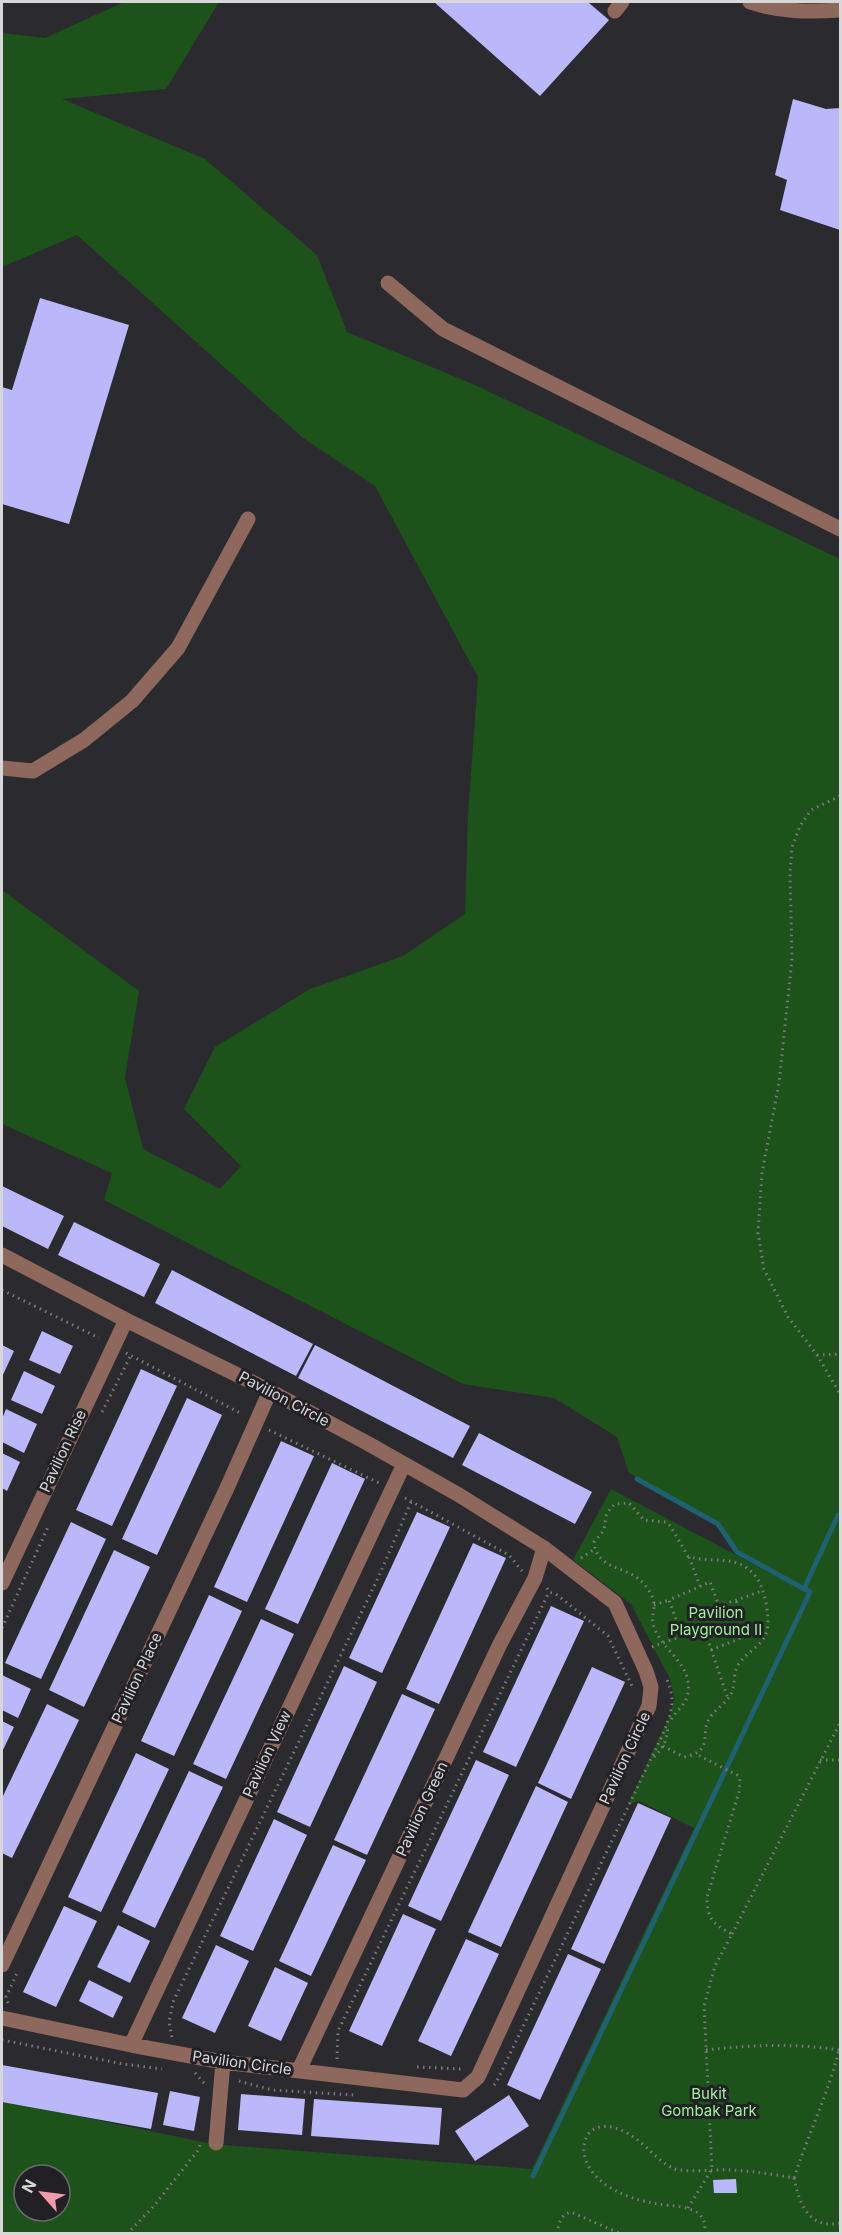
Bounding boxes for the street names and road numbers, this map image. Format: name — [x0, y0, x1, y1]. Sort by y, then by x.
street label: Pavilion Circle — [236, 1367, 333, 1430]
street label: Pavilion Rise — [35, 1406, 90, 1495]
street label: Pavilion Place — [107, 1629, 166, 1726]
street label: Pavilion View — [238, 1707, 295, 1800]
street label: Pavilion Circle — [595, 1708, 654, 1807]
street label: Pavilion Green — [391, 1758, 452, 1859]
street label: Pavilion Circle — [191, 2046, 293, 2079]

